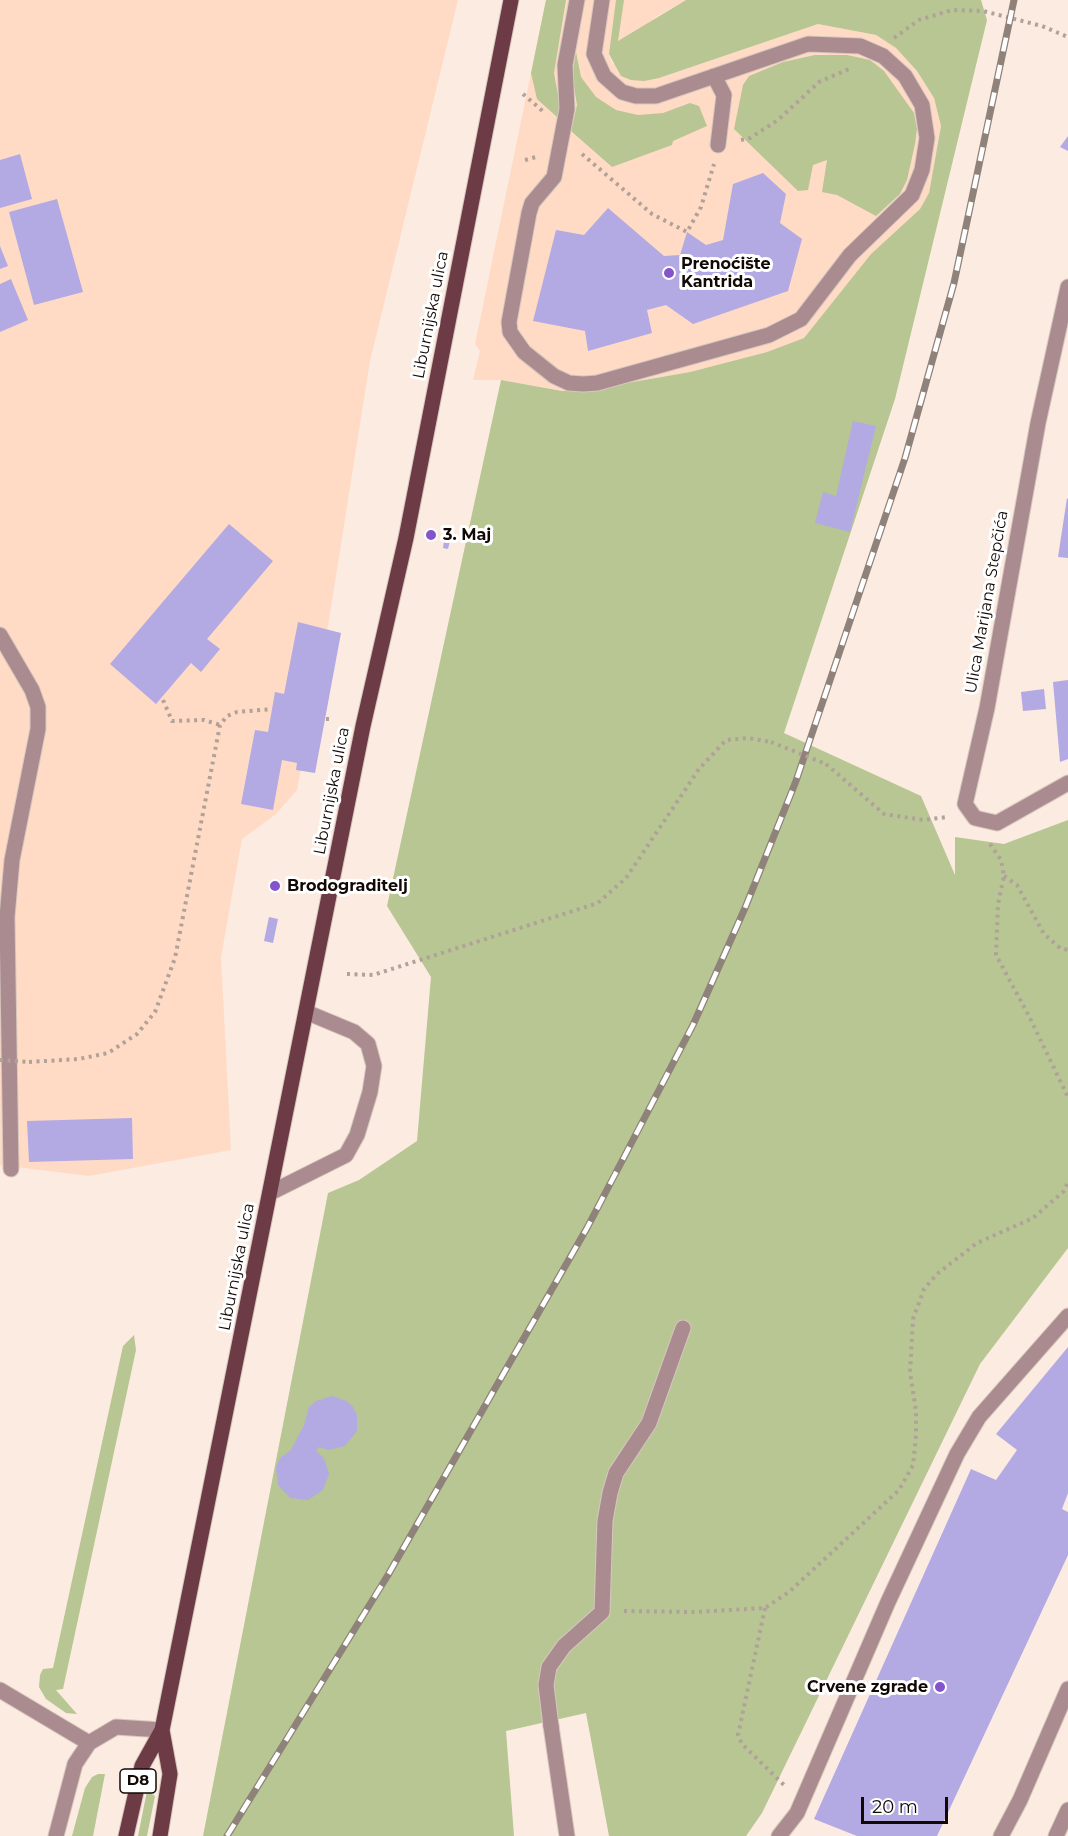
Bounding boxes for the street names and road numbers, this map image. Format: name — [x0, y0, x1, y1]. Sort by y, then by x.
street label: Liburnijska ulica — [409, 249, 453, 381]
street label: Ulica Marijana Stepčića — [961, 509, 1013, 695]
street label: Liburnijska ulica — [310, 725, 354, 857]
street label: Liburnijska ulica — [215, 1201, 259, 1333]
road number: D8 — [120, 1769, 156, 1793]

